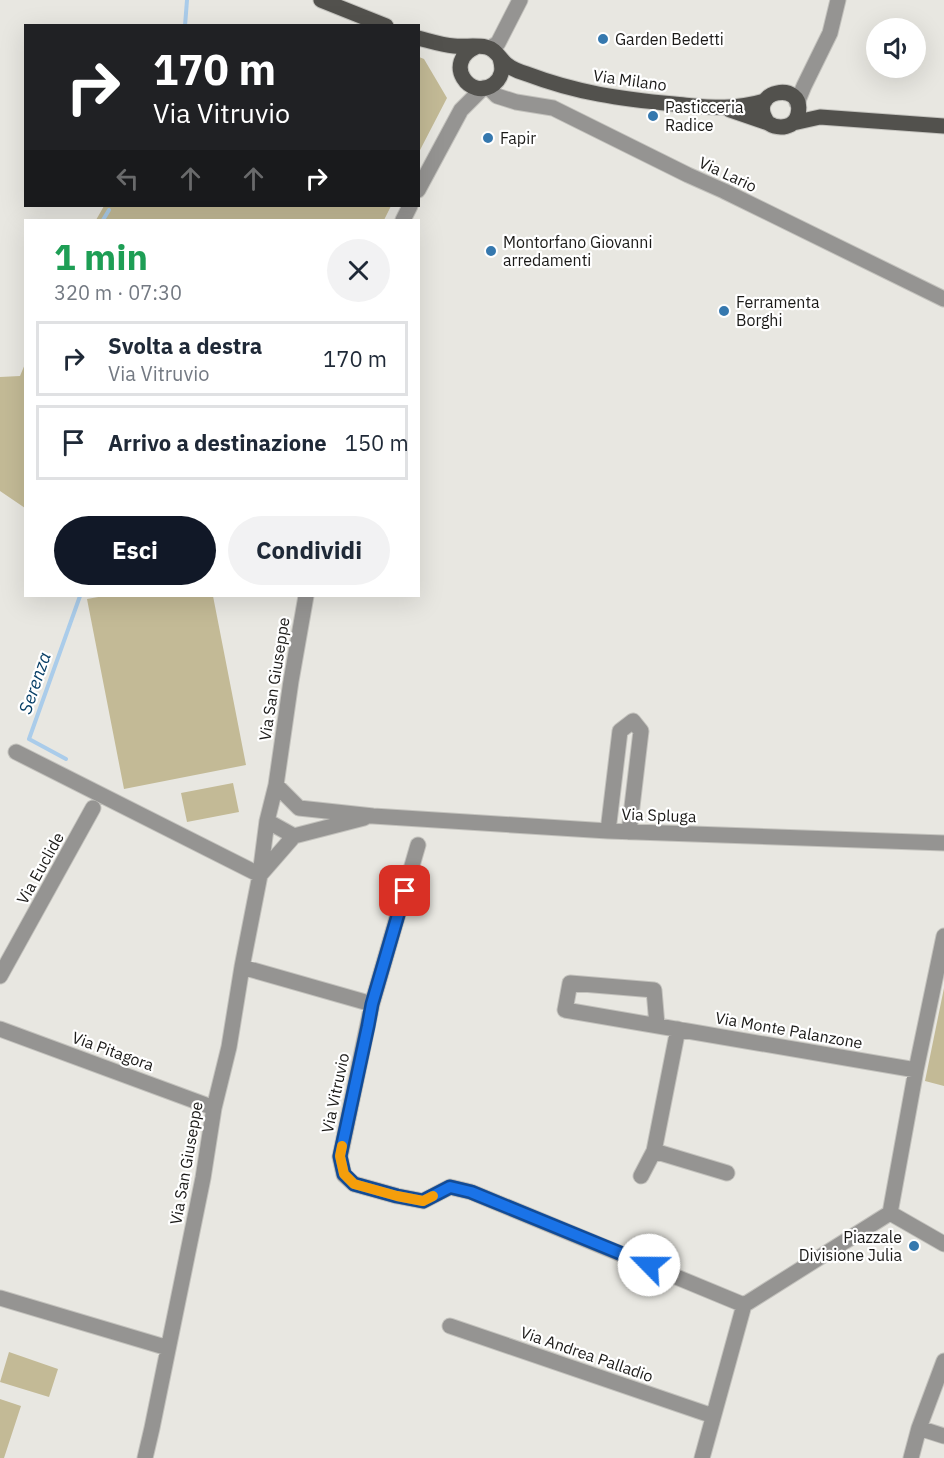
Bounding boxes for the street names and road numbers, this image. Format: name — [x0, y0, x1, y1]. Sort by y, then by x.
street label: Via Milano — [592, 65, 668, 95]
street label: Via Lario — [696, 152, 760, 196]
street label: Via San Giuseppe — [254, 616, 294, 742]
street label: Via Spluga — [621, 804, 697, 826]
street label: Via Euclide — [12, 828, 68, 907]
street label: Via Monte Palanzone — [714, 1007, 864, 1053]
street label: Via Pitagora — [69, 1027, 157, 1075]
street label: Via Vitruvio — [317, 1051, 353, 1135]
street label: Via San Giuseppe — [165, 1100, 207, 1226]
street label: Via Andrea Palladio — [518, 1322, 656, 1386]

